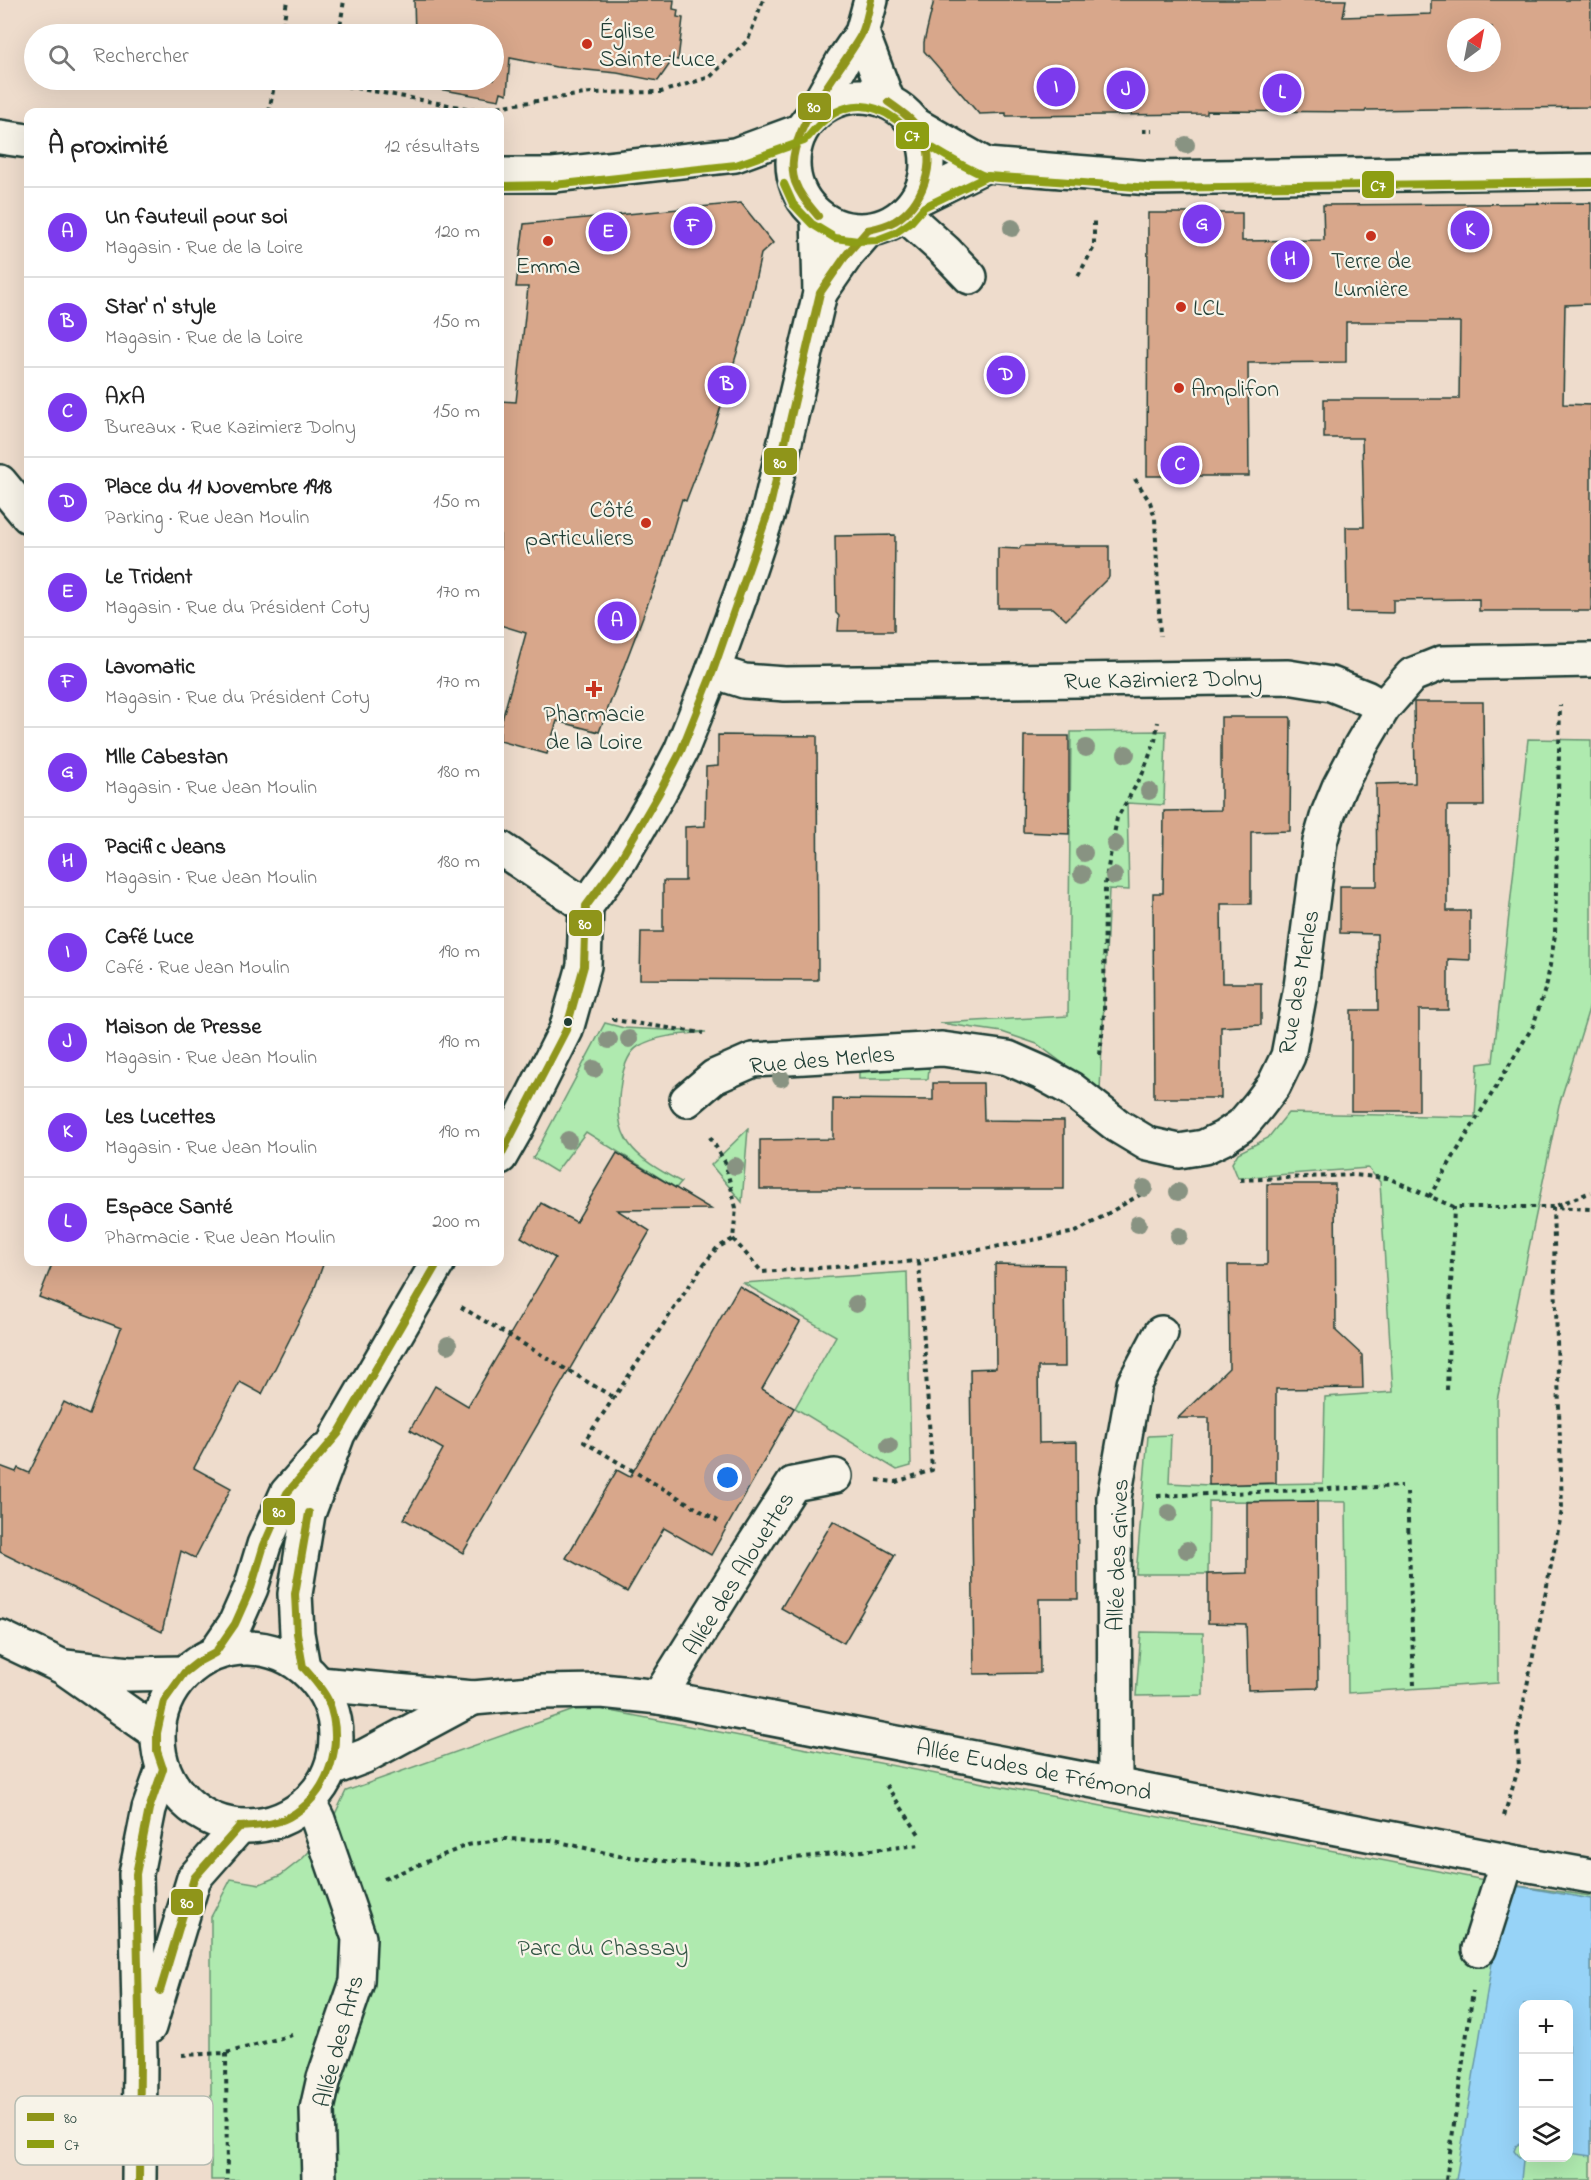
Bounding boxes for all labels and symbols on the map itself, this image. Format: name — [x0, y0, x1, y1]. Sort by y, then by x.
place label: Église Sainte-Luce — [599, 15, 716, 78]
north arrow — [1447, 18, 1501, 72]
marker: Église Sainte-Luce — [580, 37, 594, 51]
pin: I — [1036, 64, 1076, 110]
pin: J — [1106, 68, 1146, 112]
pin: L — [1262, 70, 1302, 116]
line badge: 80 — [797, 92, 832, 121]
text: 80 — [807, 96, 821, 120]
line badge: C7 — [895, 121, 930, 150]
text: C7 — [904, 125, 920, 149]
line badge: C7 — [1361, 170, 1395, 199]
text: C7 — [1370, 175, 1386, 199]
pin: G — [1182, 202, 1222, 246]
pin: F — [674, 204, 712, 248]
pin: K — [1450, 208, 1490, 252]
pin: E — [588, 210, 628, 254]
marker: Terre de Lumière — [1364, 229, 1378, 243]
marker: Emma — [541, 234, 555, 248]
pin: H — [1270, 238, 1310, 282]
place label: Terre de Lumière — [1331, 245, 1411, 308]
place label: Emma — [516, 250, 580, 285]
place label: LCL — [1193, 292, 1224, 327]
marker: LCL — [1174, 300, 1188, 314]
pin: D — [986, 352, 1026, 398]
pin: B — [708, 362, 746, 408]
place label: Amplifon — [1191, 373, 1279, 408]
marker: Amplifon — [1172, 381, 1186, 395]
pin: C — [1160, 442, 1200, 488]
line badge: 80 — [763, 447, 798, 476]
text: 80 — [773, 452, 787, 476]
place label: Côté particuliers — [525, 494, 634, 557]
marker: Côté particuliers — [639, 516, 653, 530]
pin: A — [598, 598, 636, 644]
street label: Rue Kazimierz Dolny — [1064, 662, 1263, 702]
marker: Pharmacie de la Loire — [587, 682, 601, 696]
place label: Pharmacie de la Loire — [543, 698, 645, 761]
street label: Rue des Merles — [1271, 908, 1330, 1057]
line badge: 80 — [568, 909, 603, 937]
text: 80 — [578, 913, 592, 937]
unlabelled marker — [562, 1016, 574, 1028]
street label: Rue des Merles — [748, 1038, 896, 1085]
your location — [713, 1463, 742, 1492]
street label: Allée des Grives — [1099, 1478, 1140, 1632]
street label: Allée des Alouettes — [676, 1486, 805, 1663]
line badge: 80 — [262, 1497, 296, 1526]
text: 80 — [272, 1501, 286, 1525]
street label: Allée Eudes de Frémond — [913, 1731, 1155, 1812]
line badge: 80 — [170, 1888, 204, 1916]
text: 80 — [180, 1892, 194, 1916]
park label: Parc du Chassay — [518, 1932, 688, 1968]
street label: Allée des Arts — [306, 1972, 375, 2112]
legend — [15, 2096, 213, 2165]
text: 80 — [64, 2107, 77, 2131]
text: C7 — [64, 2134, 80, 2158]

